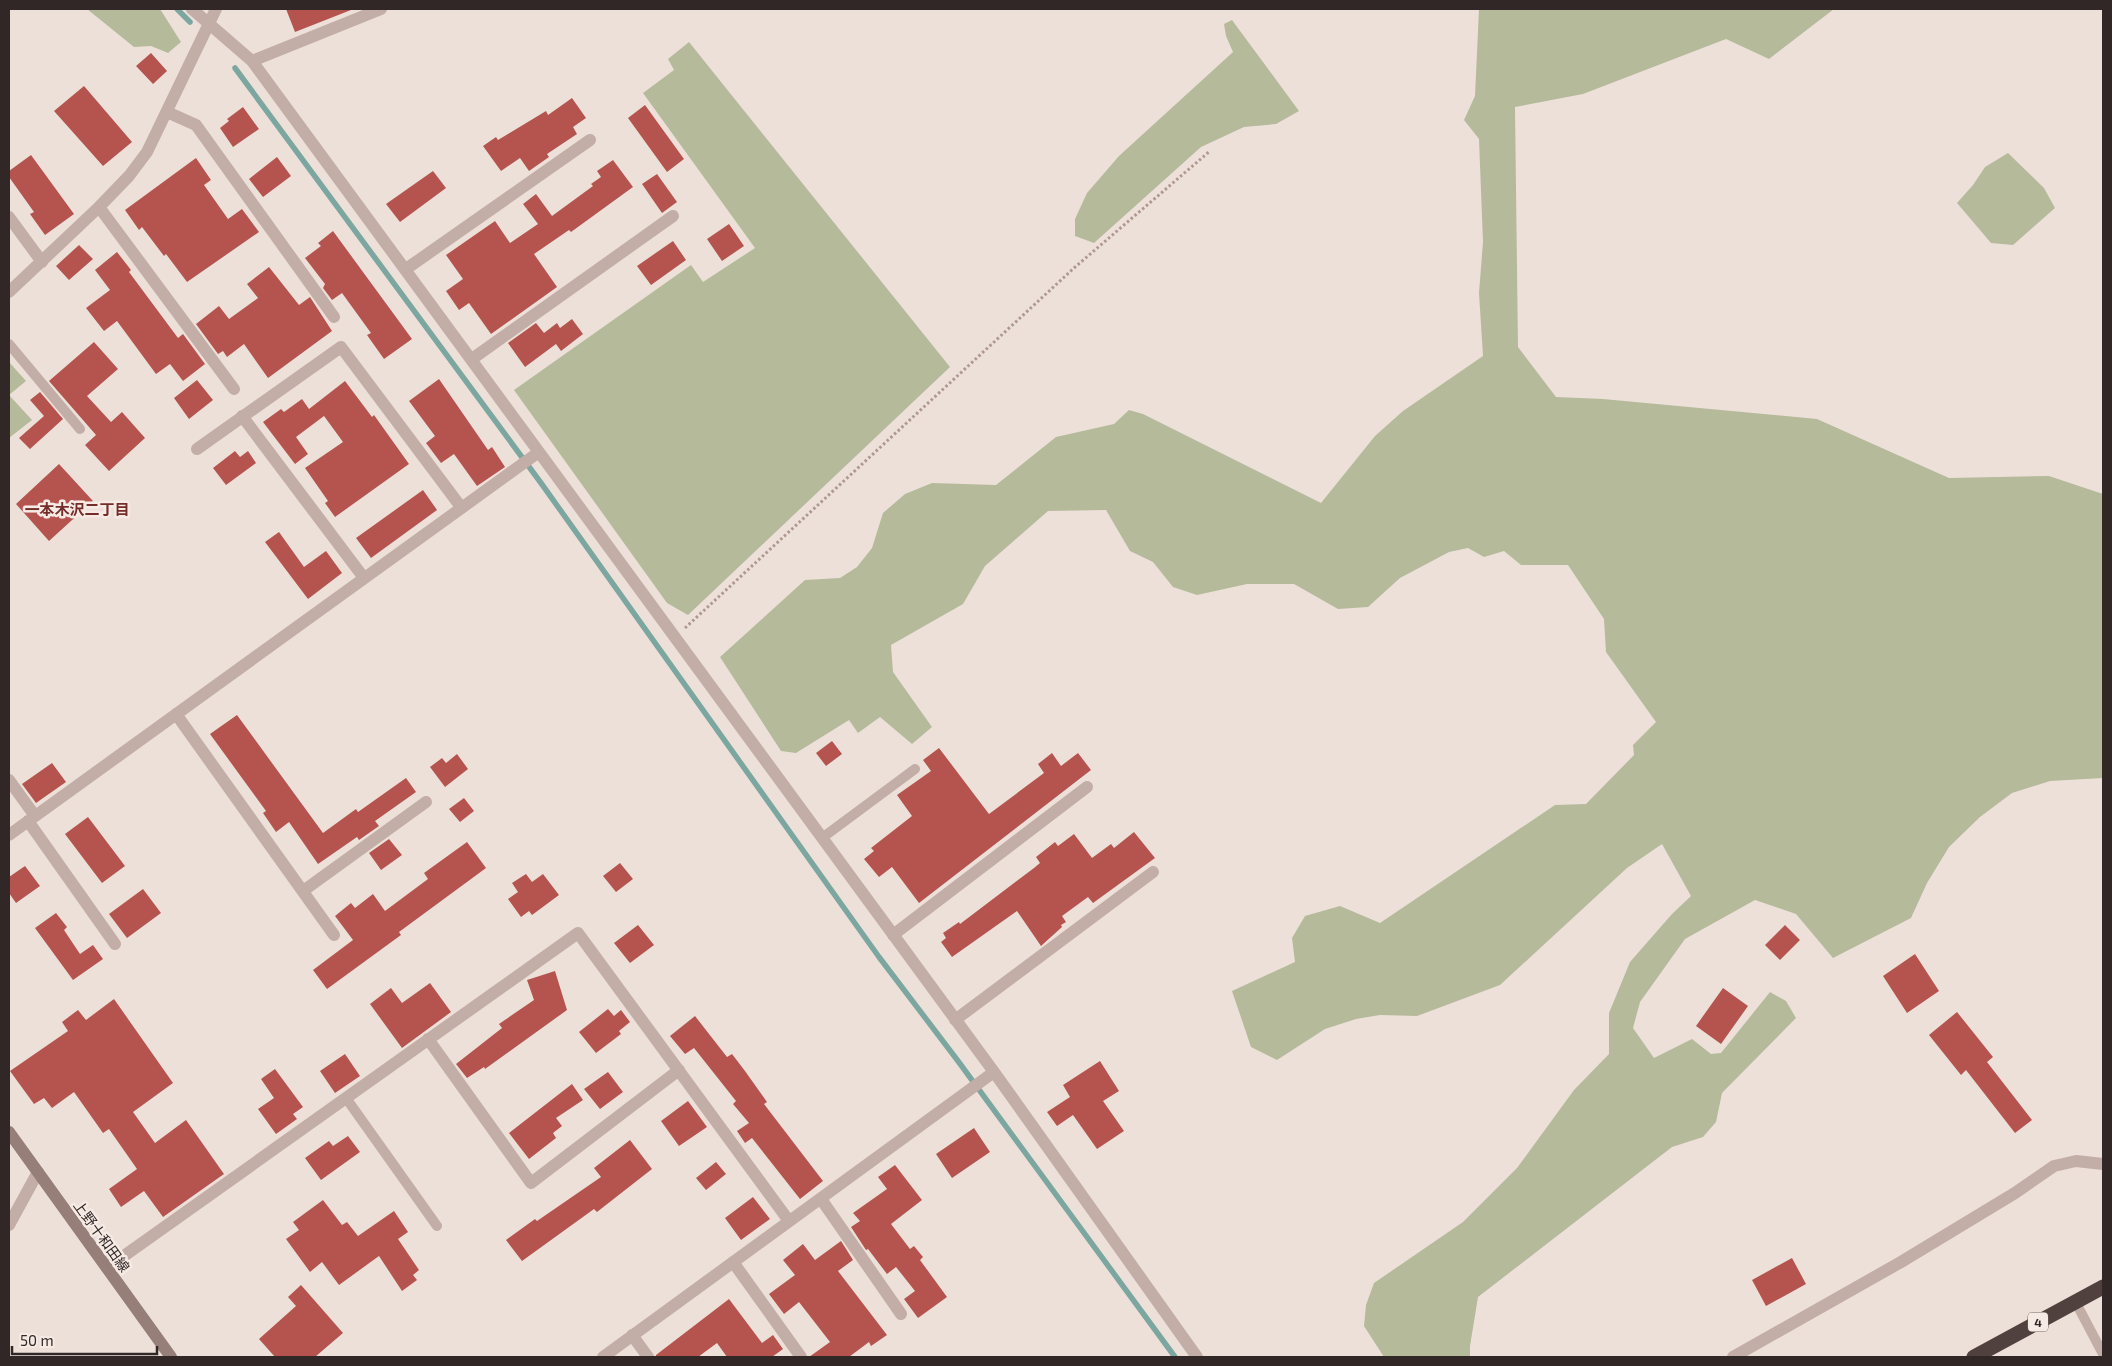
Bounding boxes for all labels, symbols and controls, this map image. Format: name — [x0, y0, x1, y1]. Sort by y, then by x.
district label: 一本木沢二丁目 — [24, 500, 130, 518]
street label: 上野十和田線 — [70, 1197, 134, 1275]
road number: 4 — [2028, 1312, 2048, 1331]
scale bar — [12, 1324, 158, 1356]
text: 50 m — [20, 1331, 54, 1349]

